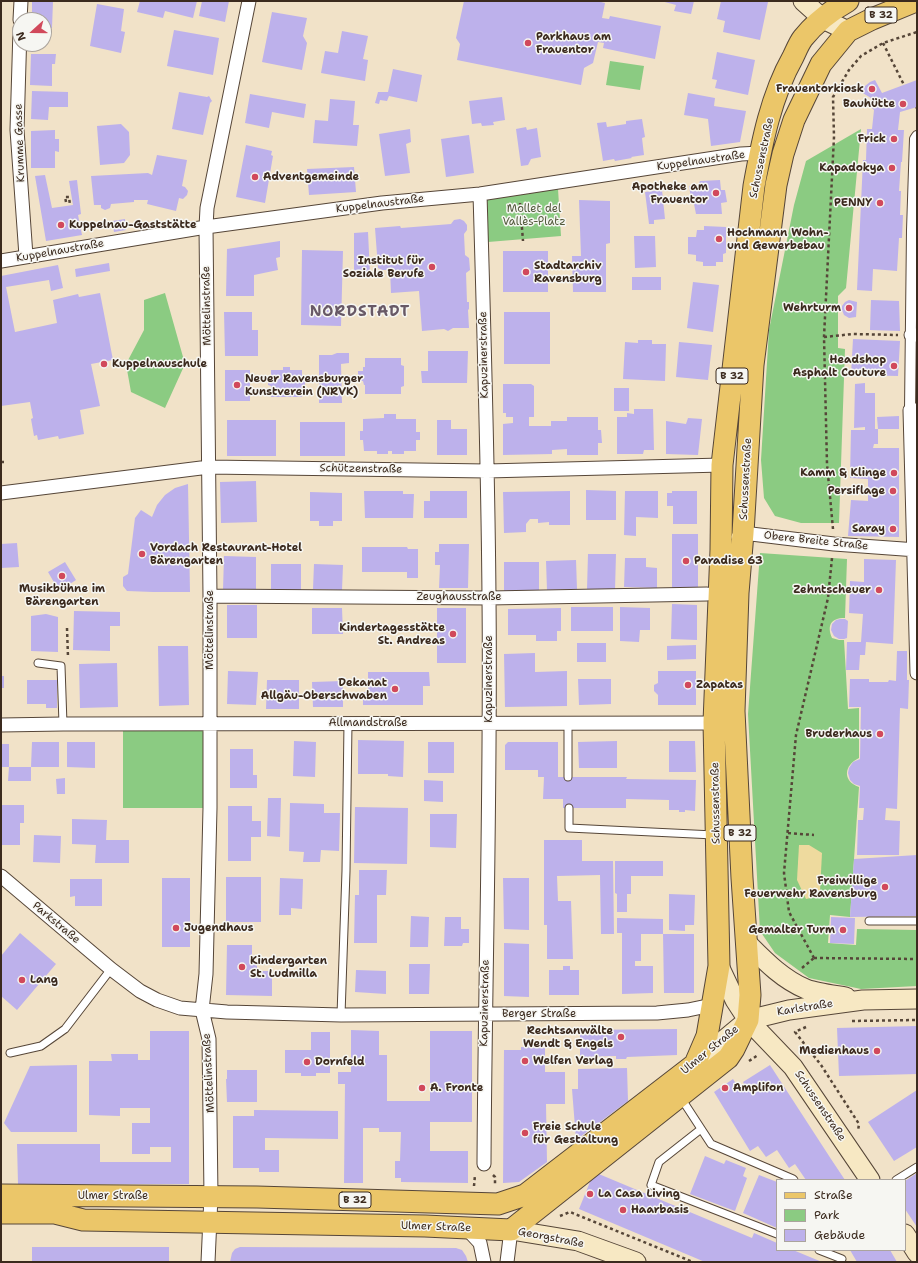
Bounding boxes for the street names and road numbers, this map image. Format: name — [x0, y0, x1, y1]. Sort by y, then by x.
road number: B 32 — [865, 7, 897, 23]
street label: Krumme Gasse — [12, 104, 28, 182]
street label: Schussenstraße — [747, 116, 777, 200]
street label: Kuppelnaustraße — [656, 148, 746, 174]
street label: Kuppelnaustraße — [335, 192, 425, 216]
street label: Kuppelnaustraße — [15, 237, 105, 265]
street label: Möttelinstraße — [200, 266, 214, 346]
street label: Kapuzinerstraße — [477, 311, 491, 399]
road number: B 32 — [716, 368, 748, 384]
street label: Schussenstraße — [737, 438, 755, 520]
street label: Schützenstraße — [320, 462, 402, 476]
street label: Obere Breite Straße — [763, 529, 869, 553]
street label: Möttelinstraße — [203, 590, 217, 670]
street label: Zeughausstraße — [417, 590, 501, 604]
street label: Kapuzinerstraße — [482, 635, 496, 723]
street label: Allmandstraße — [328, 716, 408, 730]
street label: Schussenstraße — [709, 762, 723, 844]
road number: B 32 — [724, 825, 756, 841]
street label: Parkstraße — [30, 899, 82, 947]
street label: Kapuzinerstraße — [478, 959, 492, 1047]
street label: Karlstraße — [776, 997, 834, 1019]
street label: Berger Straße — [502, 1007, 576, 1021]
street label: Ulmer Straße — [678, 1023, 742, 1077]
street label: Möttelinstraße — [200, 1033, 218, 1113]
street label: Schussenstraße — [792, 1068, 848, 1144]
street label: Ulmer Straße — [78, 1189, 148, 1203]
road number: B 32 — [339, 1192, 371, 1208]
street label: Ulmer Straße — [401, 1219, 471, 1235]
street label: Georgstraße — [517, 1225, 585, 1251]

